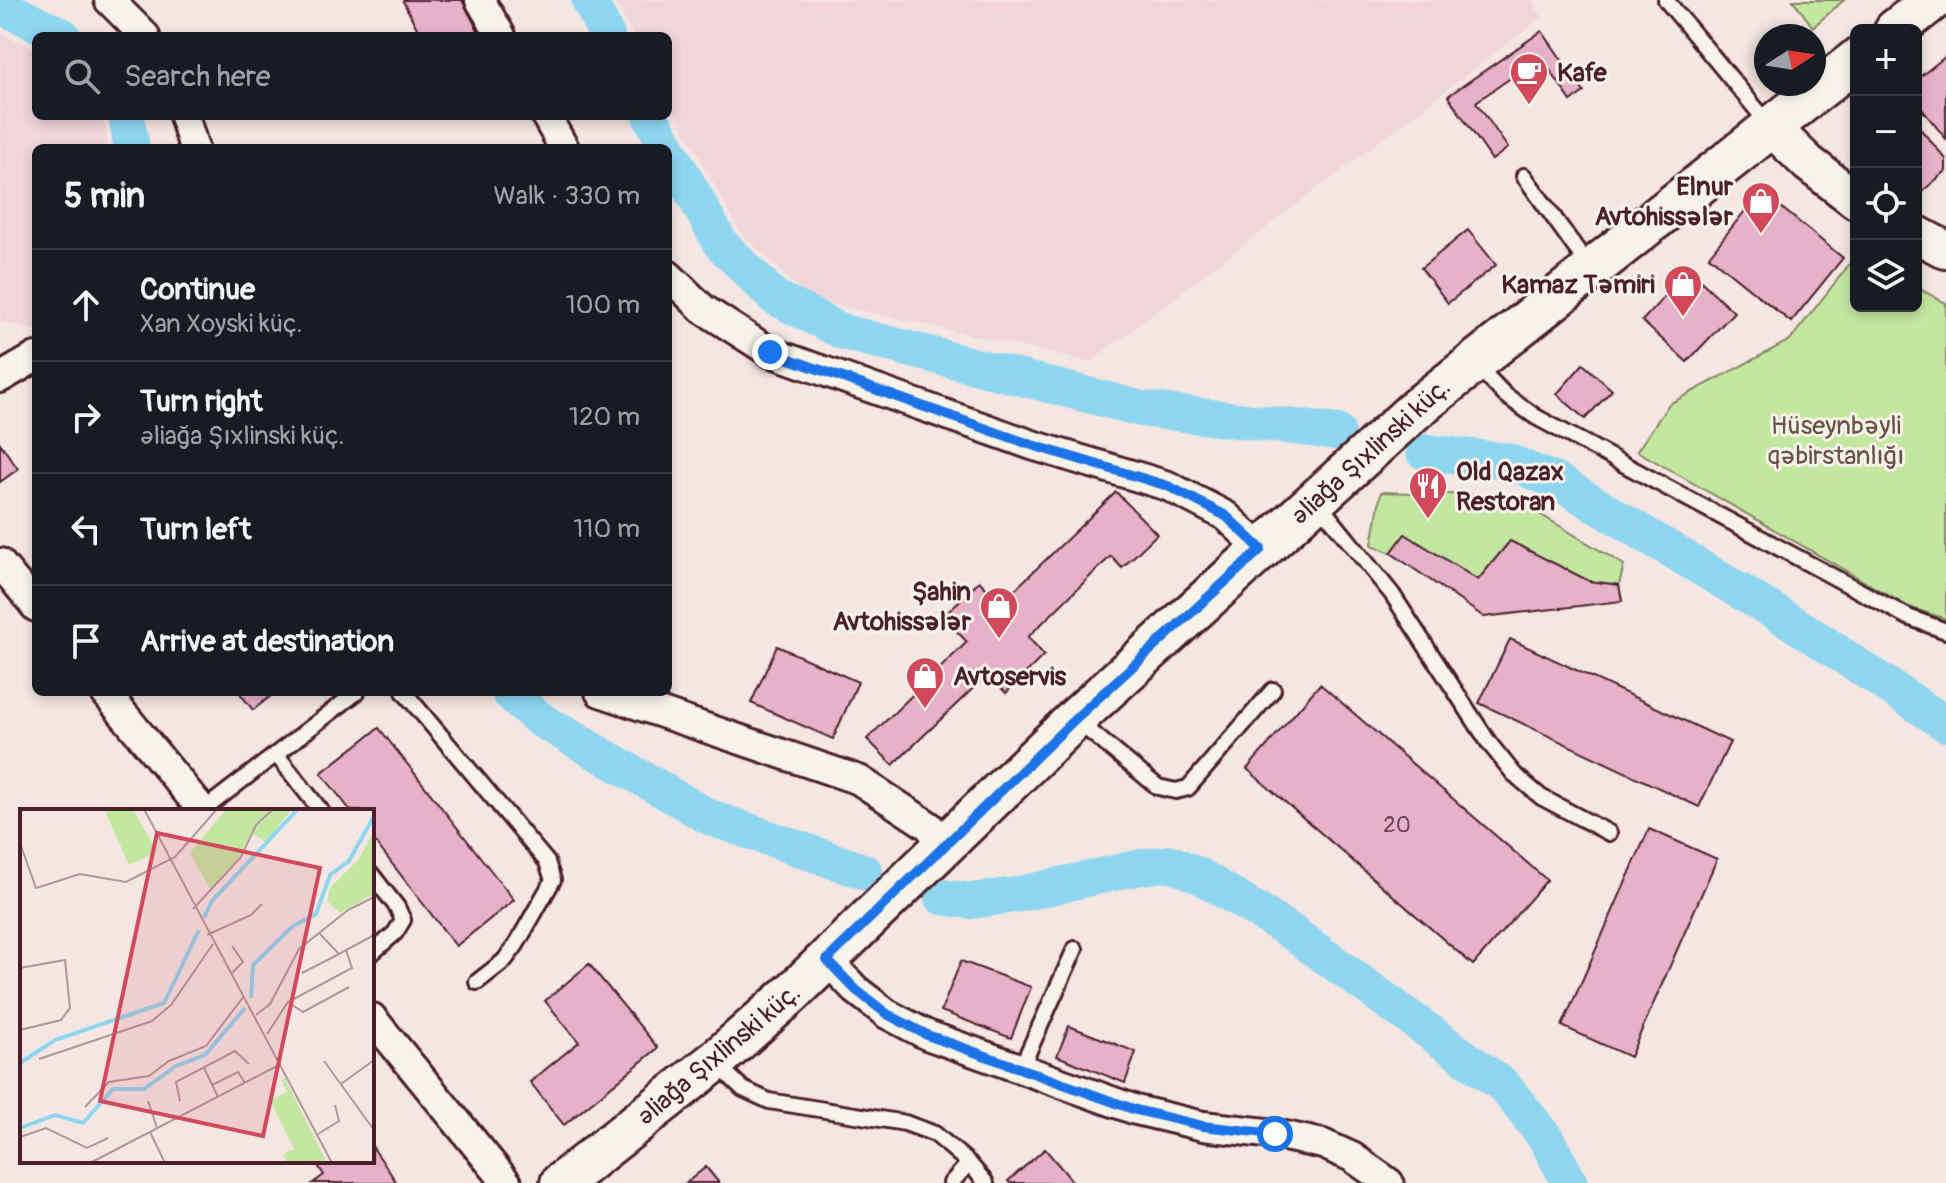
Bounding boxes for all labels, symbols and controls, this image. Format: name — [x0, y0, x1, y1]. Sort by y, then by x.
north arrow — [1754, 24, 1826, 96]
map controls — [1850, 24, 1922, 312]
button: + — [1850, 24, 1922, 96]
search box — [32, 32, 672, 120]
cafe icon: Kafe — [1508, 51, 1550, 106]
icon: search — [60, 54, 104, 98]
place label: Kafe — [1557, 57, 1608, 89]
text: Search here — [124, 58, 271, 95]
button: − — [1850, 96, 1922, 168]
button: locate — [1850, 168, 1922, 240]
place label: Elnur Avtohissələr — [1595, 171, 1734, 233]
text: 5 min — [64, 175, 145, 218]
text: Walk · 330 m — [493, 180, 640, 212]
shop icon: Elnur Avtohissələr — [1740, 180, 1782, 235]
button: layers — [1850, 240, 1922, 312]
shop icon: Kamaz Təmiri — [1662, 263, 1704, 318]
place label: Kamaz Təmiri — [1501, 269, 1655, 301]
text: Continue — [140, 271, 255, 308]
icon: ahead — [64, 283, 108, 327]
text: 100 m — [566, 289, 640, 321]
text: Xan Xoyski küç. — [140, 308, 302, 340]
route end — [752, 334, 788, 370]
street label: Əliağa Şıxlinski küç. — [1284, 371, 1457, 532]
text: Turn right — [140, 383, 263, 420]
icon: right — [64, 395, 108, 439]
text: 120 m — [569, 401, 640, 433]
park label: Hüseynbəyli qəbirstanlığı — [1768, 410, 1904, 472]
text: Əliağa Şıxlinski küç. — [140, 420, 344, 452]
place label: Old Qazax Restoran — [1456, 456, 1564, 518]
restaurant icon: Old Qazax Restoran — [1407, 465, 1449, 520]
icon: left — [64, 507, 108, 551]
text: Turn left — [140, 511, 251, 548]
text: 110 m — [573, 513, 640, 545]
place label: Şahin Avtohissələr — [833, 576, 972, 638]
shop icon: Şahin Avtohissələr — [978, 585, 1020, 640]
icon: arrive — [64, 619, 108, 663]
text: Arrive at destination — [140, 623, 394, 660]
shop icon: Avtoservis — [904, 655, 946, 710]
place label: Avtoservis — [953, 661, 1067, 693]
inset map — [20, 809, 374, 1163]
house number: 20 — [1383, 811, 1411, 839]
street label: Əliağa Şıxlinski küç. — [630, 977, 807, 1133]
route start — [1257, 1116, 1293, 1152]

